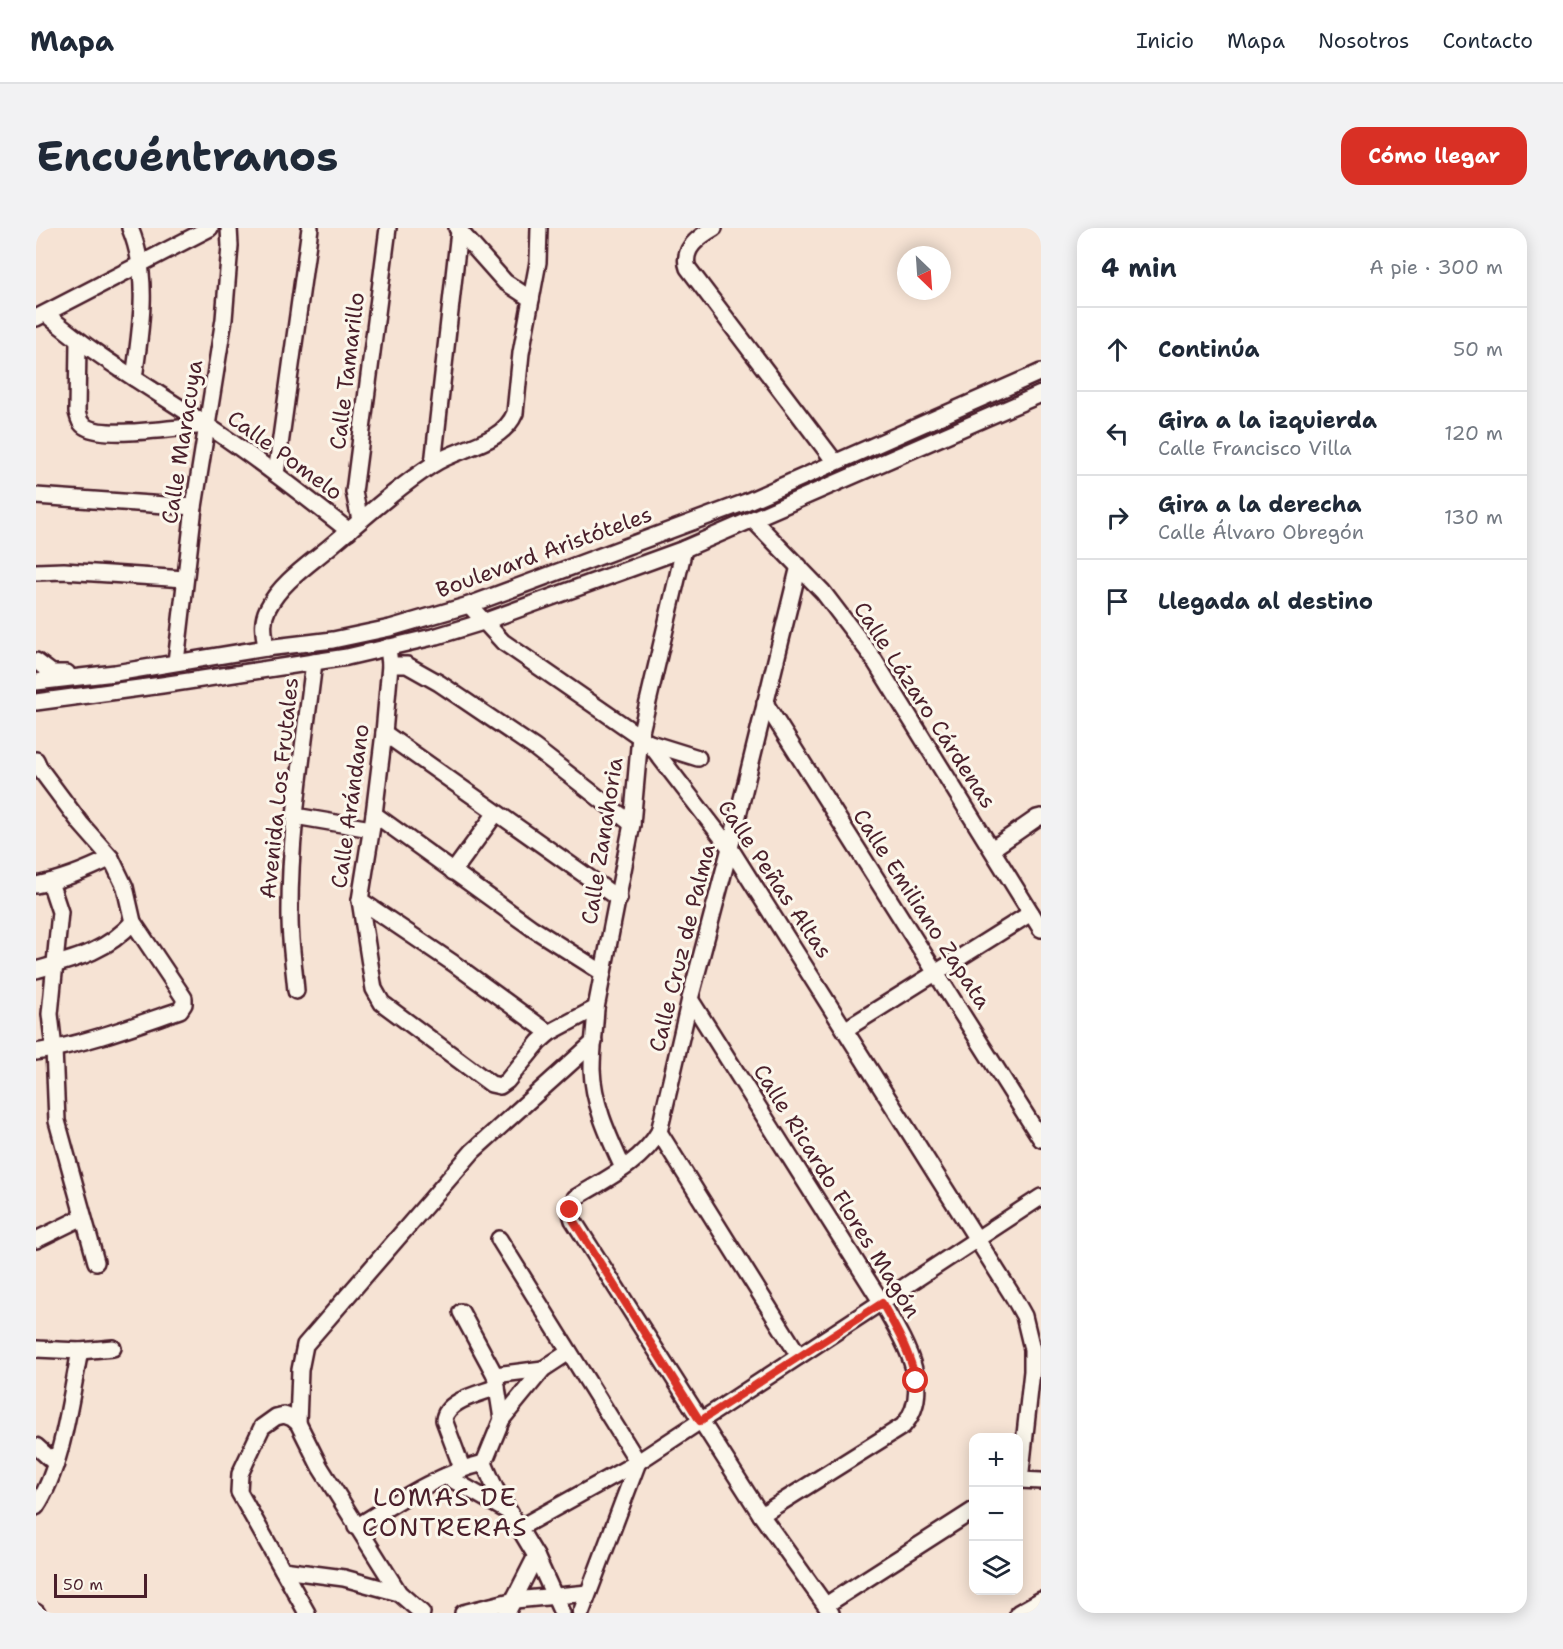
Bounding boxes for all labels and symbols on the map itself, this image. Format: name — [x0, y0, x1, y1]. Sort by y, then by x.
north arrow — [897, 246, 951, 300]
street label: Calle Tamarillo — [323, 291, 371, 451]
street label: Calle Maracuya — [155, 357, 209, 526]
street label: Calle Pomelo — [222, 403, 348, 507]
street label: Boulevard Aristóteles — [432, 499, 656, 605]
street label: Calle Lázaro Cárdenas — [847, 596, 1003, 814]
street label: Avenida Los Frutales — [253, 676, 305, 900]
street label: Calle Arándano — [324, 722, 376, 890]
street label: Calle Zanahoria — [574, 755, 630, 927]
street label: Calle Peñas Altas — [711, 794, 839, 964]
street label: Calle Emiliano Zapata — [846, 803, 998, 1015]
street label: Calle Cruz de Palma — [642, 841, 722, 1055]
street label: Calle Ricardo Flores Magón — [747, 1059, 927, 1323]
route end — [556, 1196, 582, 1222]
route start — [902, 1367, 928, 1393]
district label: LOMAS DE CONTRERAS — [362, 1479, 528, 1544]
scale bar — [54, 1571, 147, 1598]

